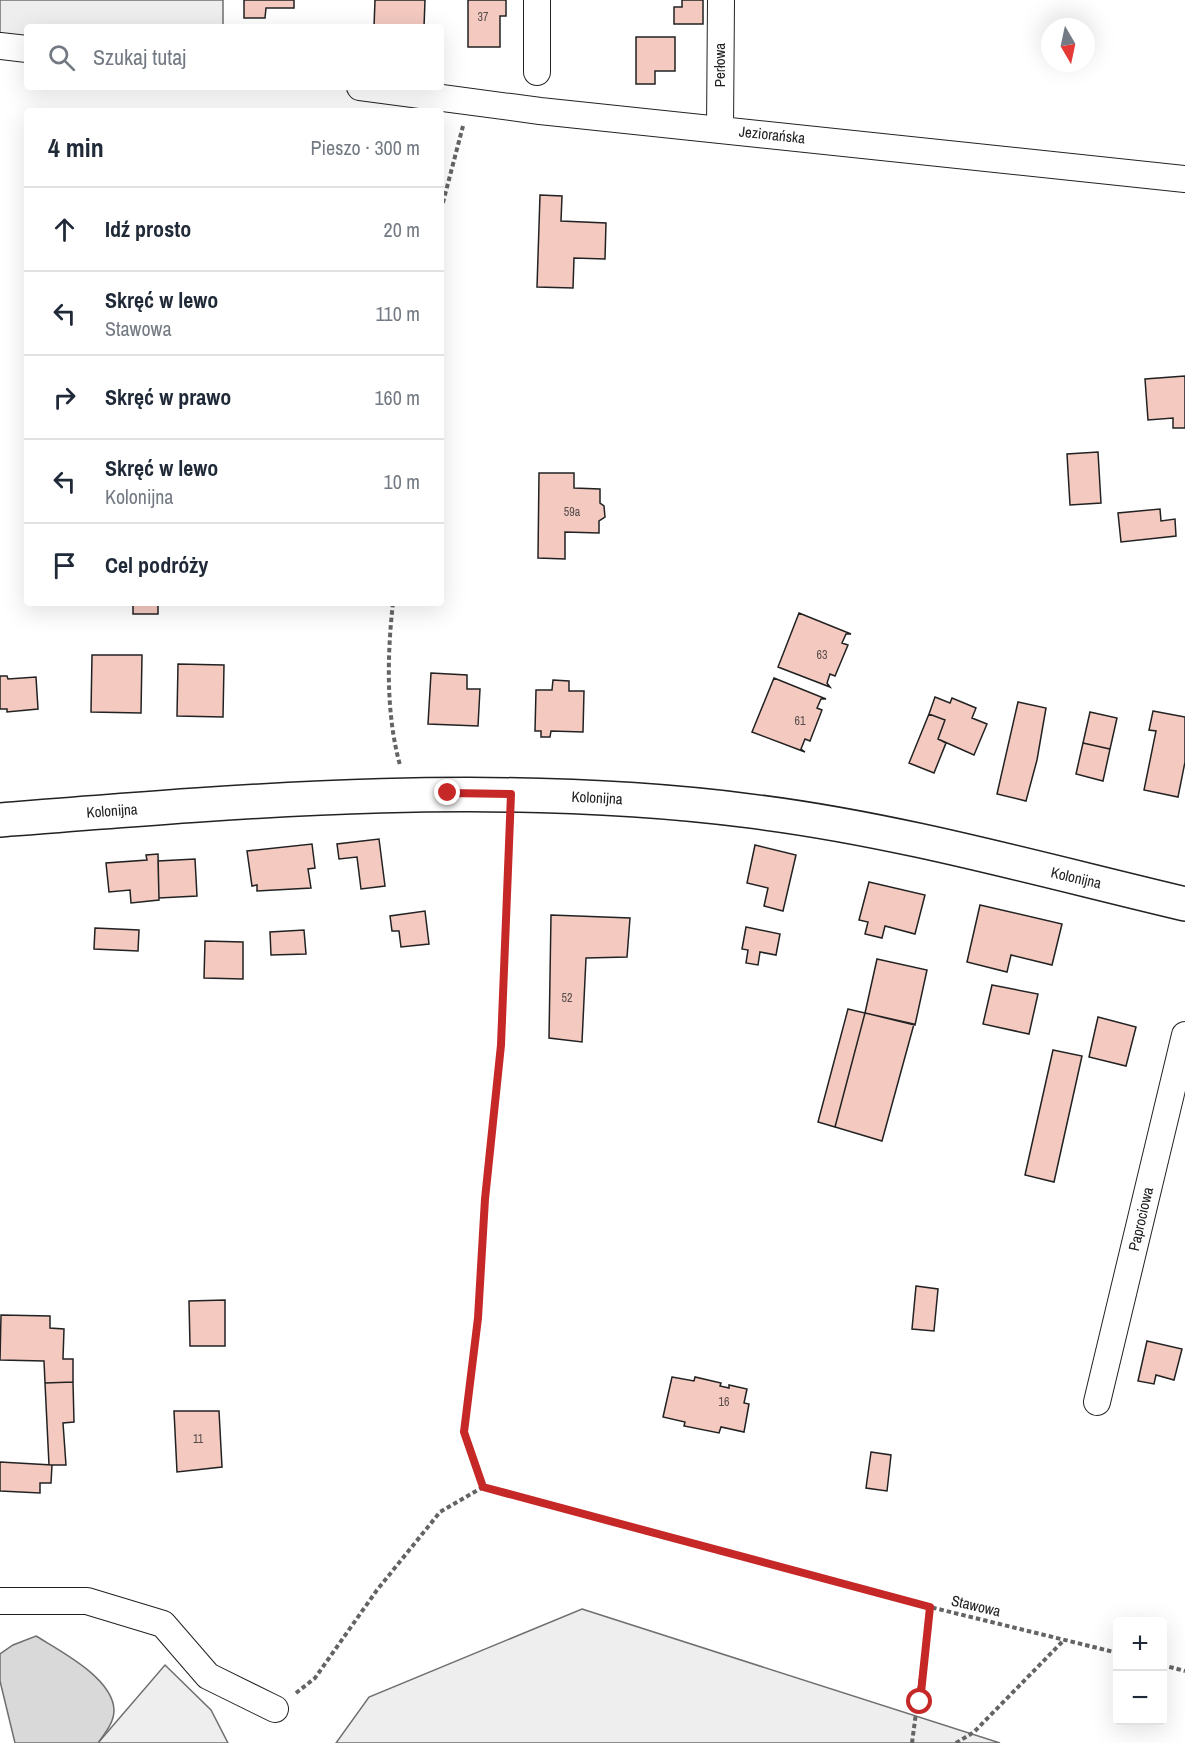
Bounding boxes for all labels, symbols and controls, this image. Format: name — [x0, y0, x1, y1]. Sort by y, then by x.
house number: 37 — [478, 9, 489, 25]
north arrow — [1041, 18, 1095, 72]
search box — [24, 24, 444, 90]
icon: search — [45, 41, 78, 74]
text: Szukaj tutaj — [93, 42, 186, 72]
street label: Perłowa — [709, 43, 730, 87]
street label: Jeziorańska — [738, 121, 806, 148]
text: 4 min — [48, 130, 104, 165]
text: Pieszo · 300 m — [311, 134, 420, 161]
icon: ahead — [48, 213, 81, 246]
text: Idź prosto — [105, 214, 191, 244]
text: 20 m — [384, 216, 420, 243]
text: Skręć w lewo — [105, 285, 218, 315]
icon: left — [48, 297, 81, 330]
text: 110 m — [376, 300, 420, 327]
text: Stawowa — [105, 315, 172, 342]
icon: right — [48, 381, 81, 414]
text: Skręć w prawo — [105, 382, 231, 412]
text: 160 m — [374, 384, 420, 411]
text: Skręć w lewo — [105, 453, 218, 483]
icon: left — [48, 465, 81, 498]
text: 10 m — [384, 468, 420, 495]
text: Kolonijna — [105, 483, 173, 510]
house number: 59a — [564, 504, 581, 520]
icon: arrive — [48, 549, 81, 582]
text: Cel podróży — [105, 550, 208, 580]
house number: 63 — [817, 647, 827, 663]
house number: 61 — [795, 713, 806, 729]
route end — [434, 779, 460, 805]
street label: Kolonijna — [571, 786, 623, 809]
street label: Kolonijna — [86, 798, 138, 823]
street label: Kolonijna — [1049, 862, 1104, 894]
house number: 52 — [562, 990, 572, 1006]
street label: Paprociowa — [1123, 1185, 1158, 1253]
house number: 16 — [719, 1394, 729, 1410]
house number: 11 — [193, 1431, 204, 1447]
street label: Stawowa — [949, 1590, 1003, 1621]
map controls — [1113, 1617, 1167, 1725]
button: + — [1113, 1617, 1167, 1671]
button: − — [1113, 1671, 1167, 1725]
route start — [906, 1688, 932, 1714]

